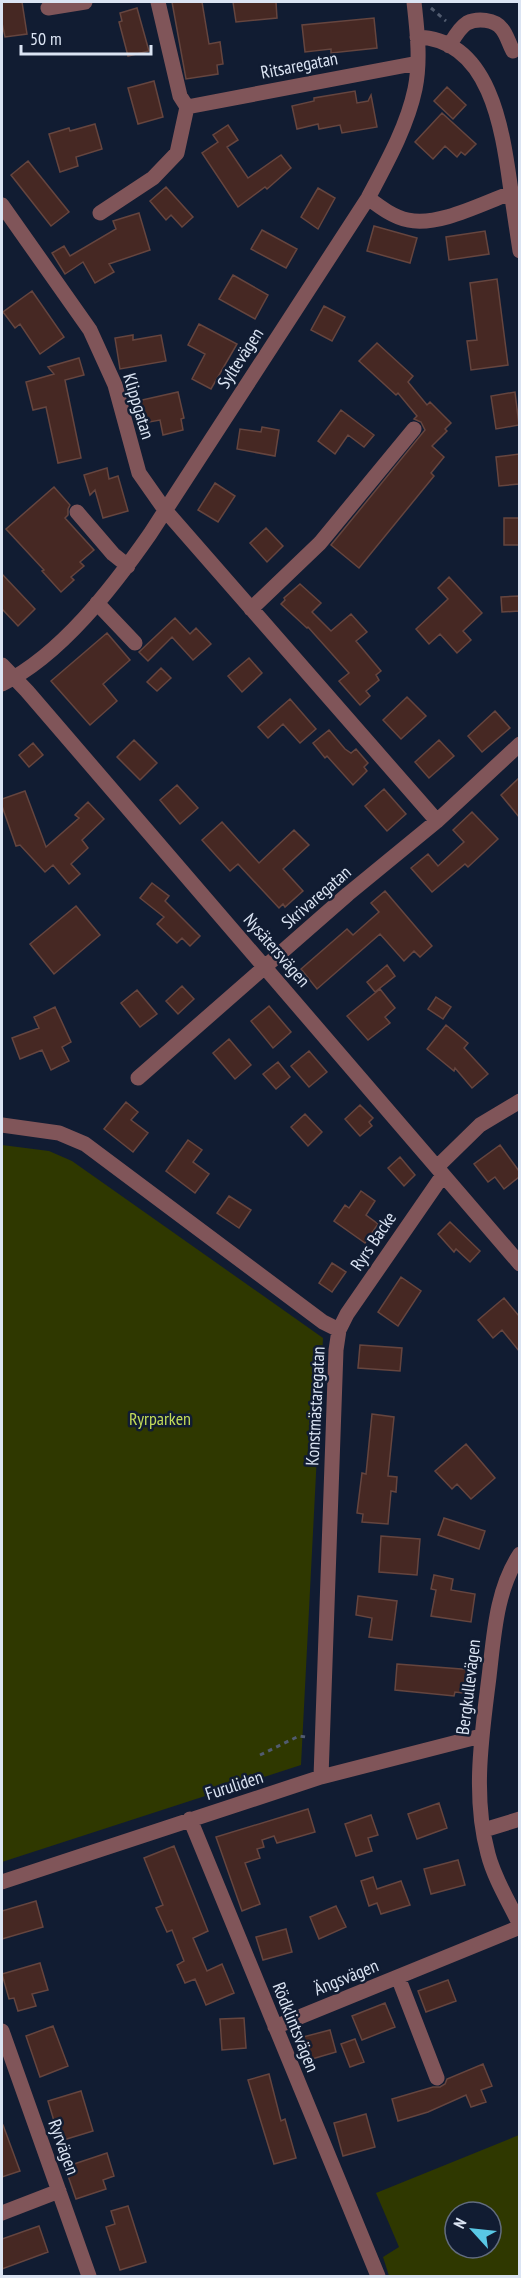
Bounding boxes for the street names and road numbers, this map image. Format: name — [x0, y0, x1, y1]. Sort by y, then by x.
street label: Ritsaregatan — [259, 46, 339, 84]
street label: Syltevägen — [212, 323, 268, 393]
street label: Klippgatan — [118, 370, 160, 442]
street label: Skrivaregatan — [276, 860, 356, 934]
street label: Nysätersvägen — [239, 908, 315, 992]
street label: Ryrs Backe — [345, 1207, 401, 1275]
street label: Konstmästaregatan — [300, 1346, 330, 1466]
street label: Bergkullevägen — [451, 1638, 485, 1736]
street label: Furuliden — [202, 1765, 266, 1805]
street label: Ängsvägen — [310, 1954, 382, 2000]
street label: Rödklintsvägen — [268, 1979, 324, 2075]
street label: Ryrvägen — [43, 2116, 85, 2178]

